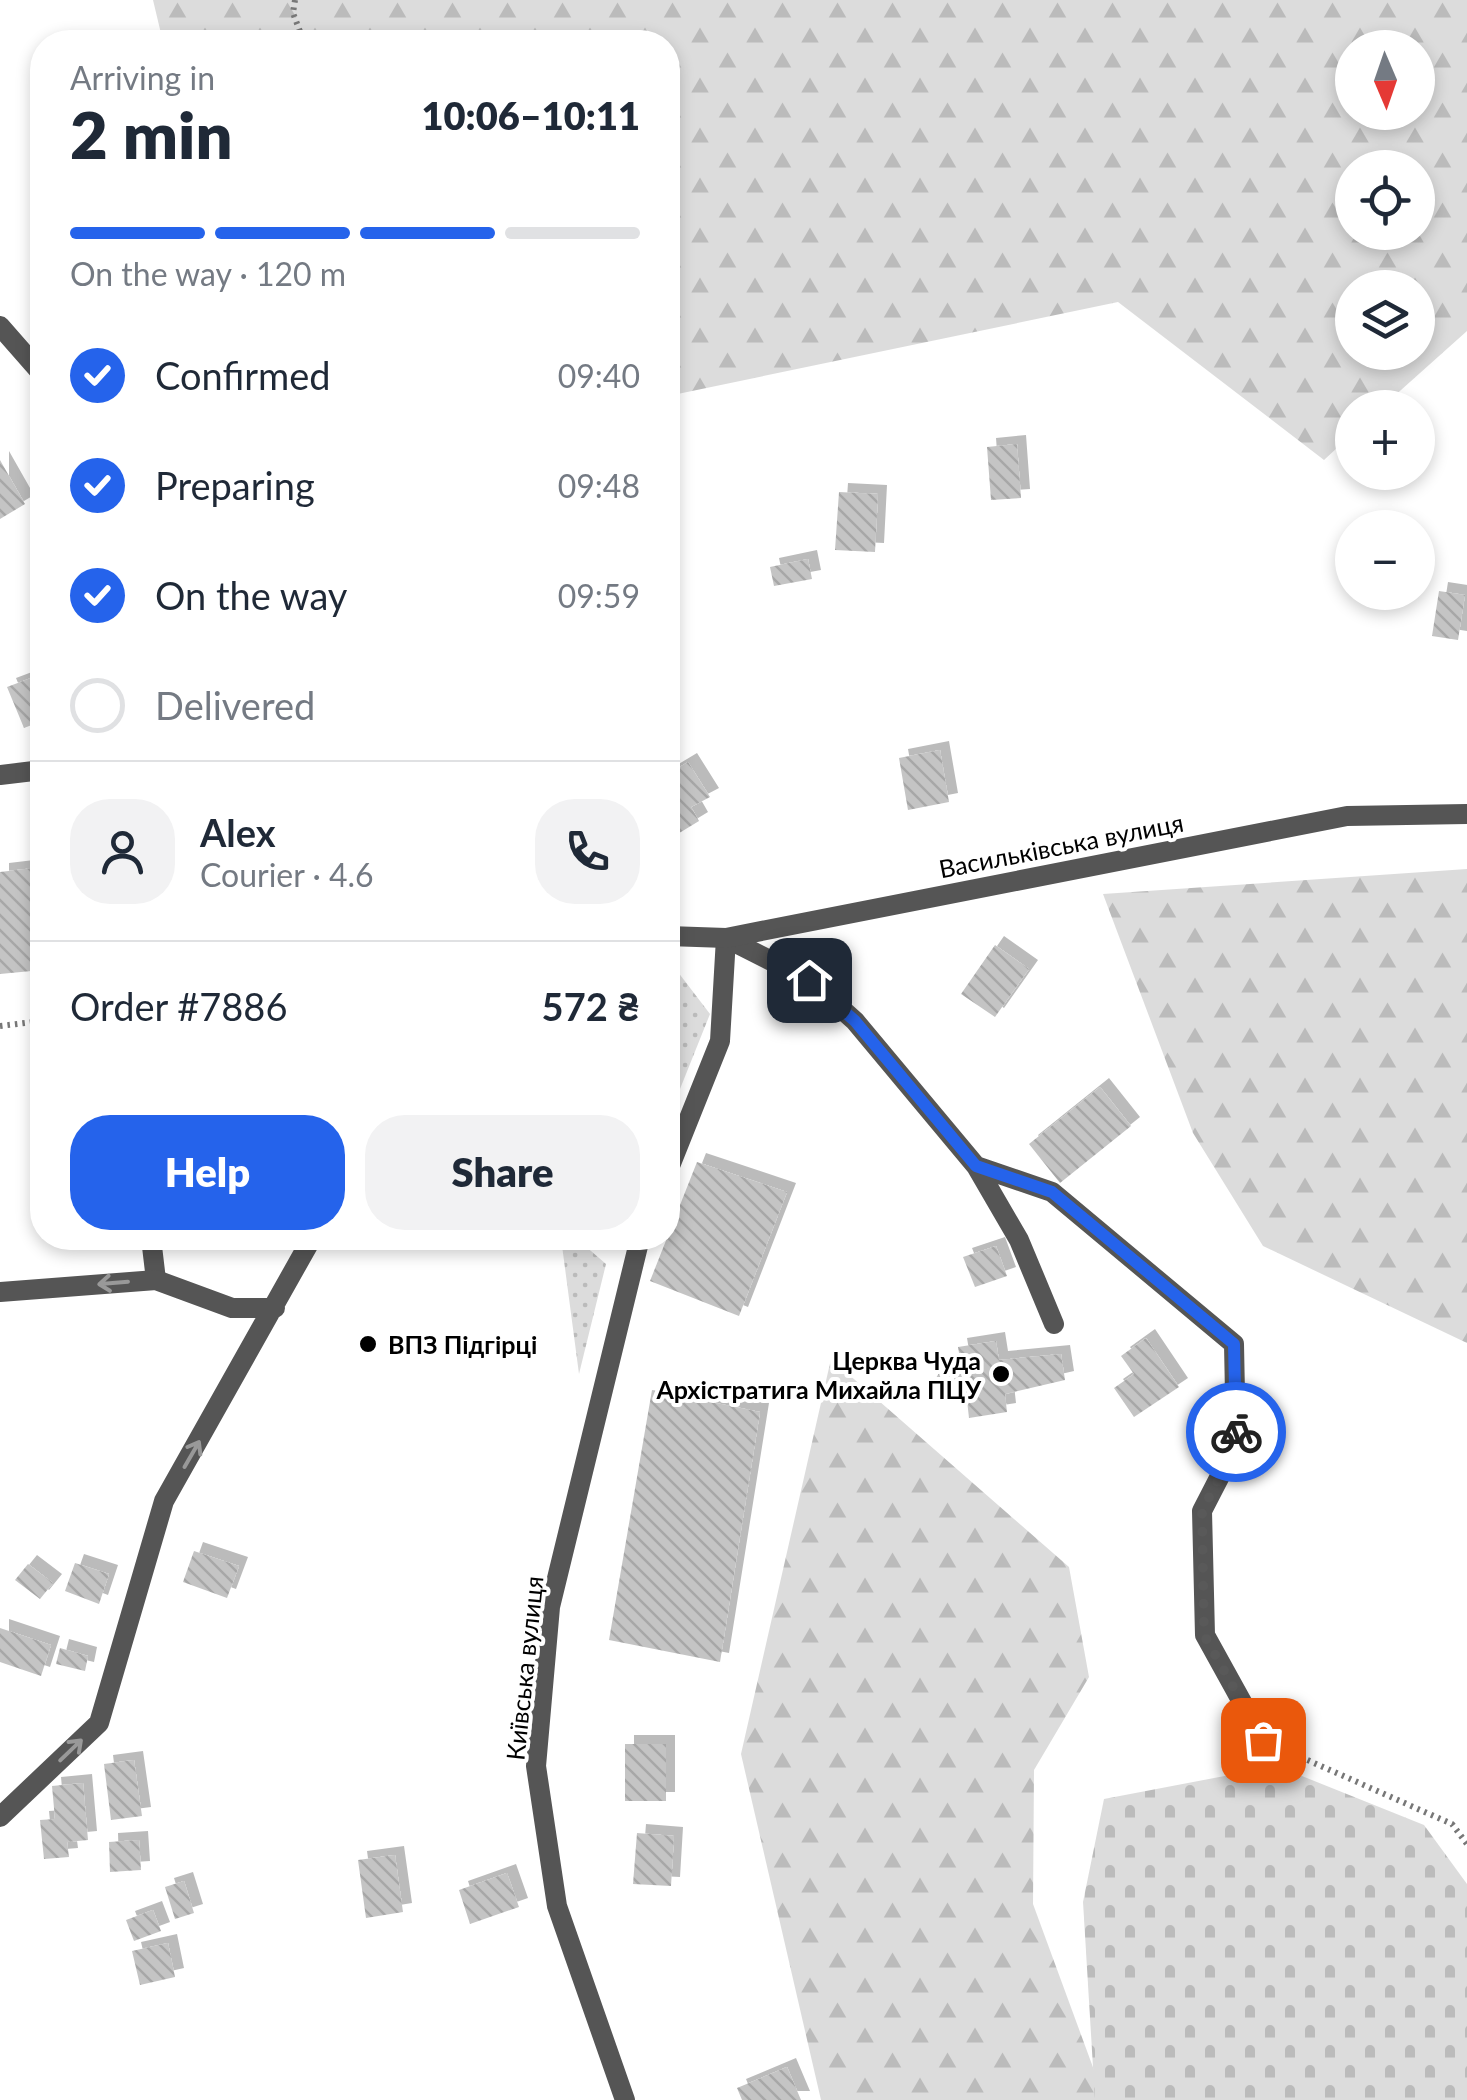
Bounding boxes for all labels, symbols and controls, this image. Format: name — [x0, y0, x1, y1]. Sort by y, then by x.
north arrow — [1335, 30, 1435, 130]
map controls — [1335, 30, 1435, 610]
text: Arriving in — [70, 58, 215, 97]
text: 10:06–10:11 — [421, 92, 640, 138]
text: 2 min — [70, 95, 232, 173]
button: locate — [1335, 150, 1435, 250]
text: On the way · 120 m — [70, 254, 346, 293]
button: layers — [1335, 270, 1435, 370]
icon: check — [70, 348, 125, 403]
text: Confirmed — [155, 352, 331, 398]
text: 09:40 — [558, 356, 640, 395]
button: + — [1335, 390, 1435, 490]
icon: check — [70, 458, 125, 513]
text: Preparing — [155, 462, 315, 508]
text: 09:48 — [558, 466, 640, 505]
button: − — [1335, 510, 1435, 610]
icon: check — [70, 568, 125, 623]
text: On the way — [155, 572, 347, 618]
text: 09:59 — [558, 576, 640, 615]
text: Delivered — [155, 682, 315, 728]
button: person — [70, 799, 175, 904]
button: phone — [535, 799, 640, 904]
street label: Васильківська вулиця — [936, 807, 1186, 883]
text: Alex — [200, 809, 276, 855]
text: Courier · 4.6 — [200, 855, 374, 894]
pin — [767, 938, 852, 1023]
icon: home — [782, 953, 837, 1008]
text: Order #7886 — [70, 983, 287, 1029]
text: 572 ₴ — [542, 983, 640, 1029]
button: Help — [70, 1115, 345, 1230]
button: Share — [365, 1115, 640, 1230]
one-way arrow — [97, 1274, 129, 1293]
place label: ВПЗ Підгірці — [388, 1329, 537, 1359]
marker: ВПЗ Підгірці — [357, 1333, 379, 1355]
place label: Церква Чуда Архістратига Михайла ПЦУ — [655, 1345, 982, 1404]
marker: Церква Чуда Архістратига Михайла ПЦУ — [990, 1363, 1012, 1385]
courier — [1186, 1382, 1286, 1482]
icon: bike — [1209, 1405, 1264, 1460]
one-way arrow — [182, 1440, 202, 1469]
street label: Київська вулиця — [499, 1574, 549, 1762]
pin — [1221, 1698, 1306, 1783]
icon: bag — [1236, 1713, 1291, 1768]
one-way arrow — [58, 1738, 82, 1762]

